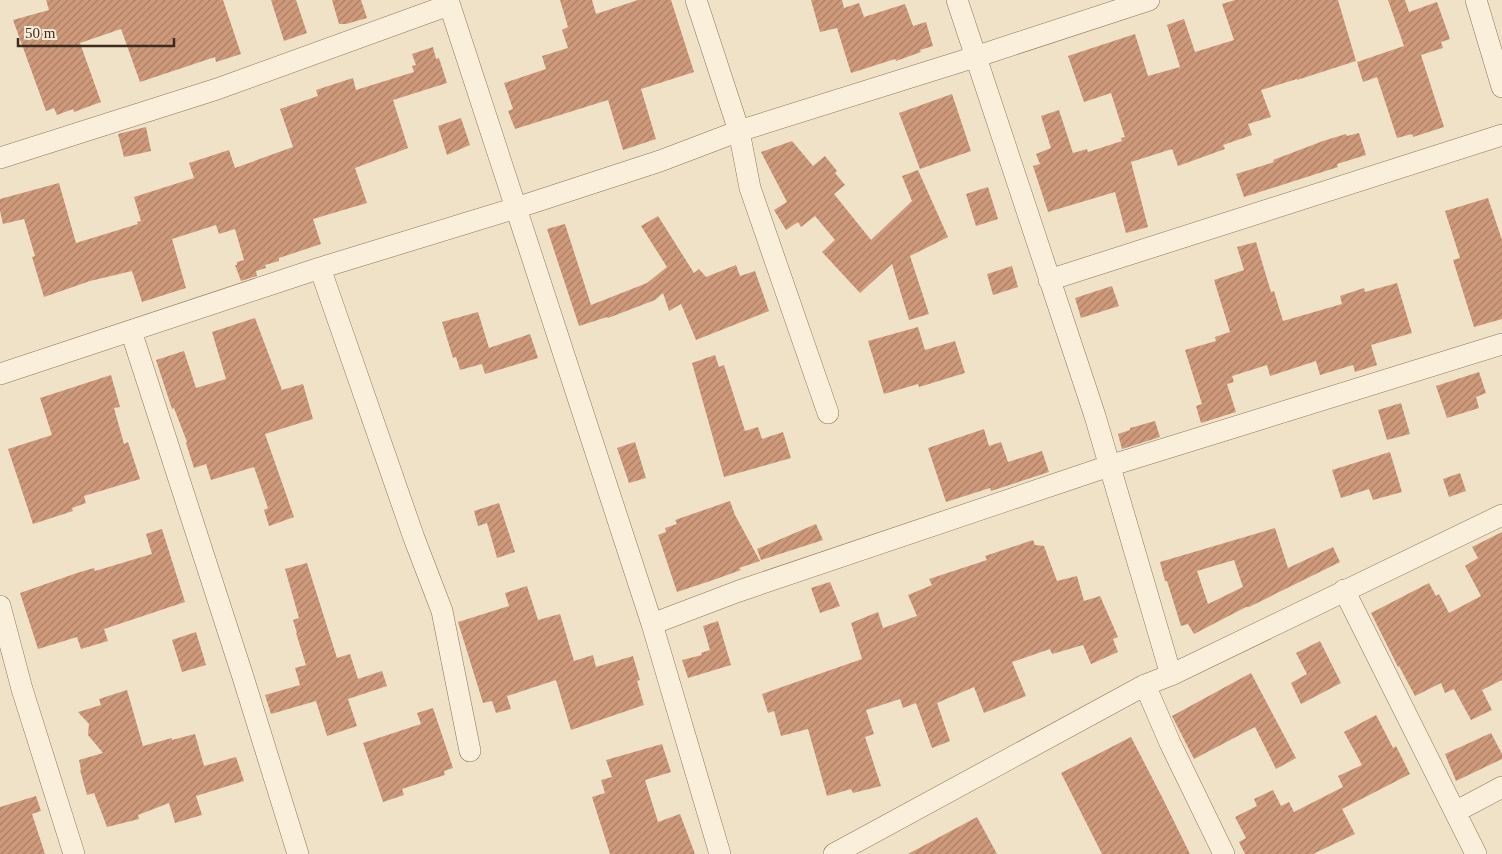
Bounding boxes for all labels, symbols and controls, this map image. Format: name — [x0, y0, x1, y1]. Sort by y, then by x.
scale bar — [18, 15, 174, 47]
text: 50 m — [25, 25, 56, 41]

